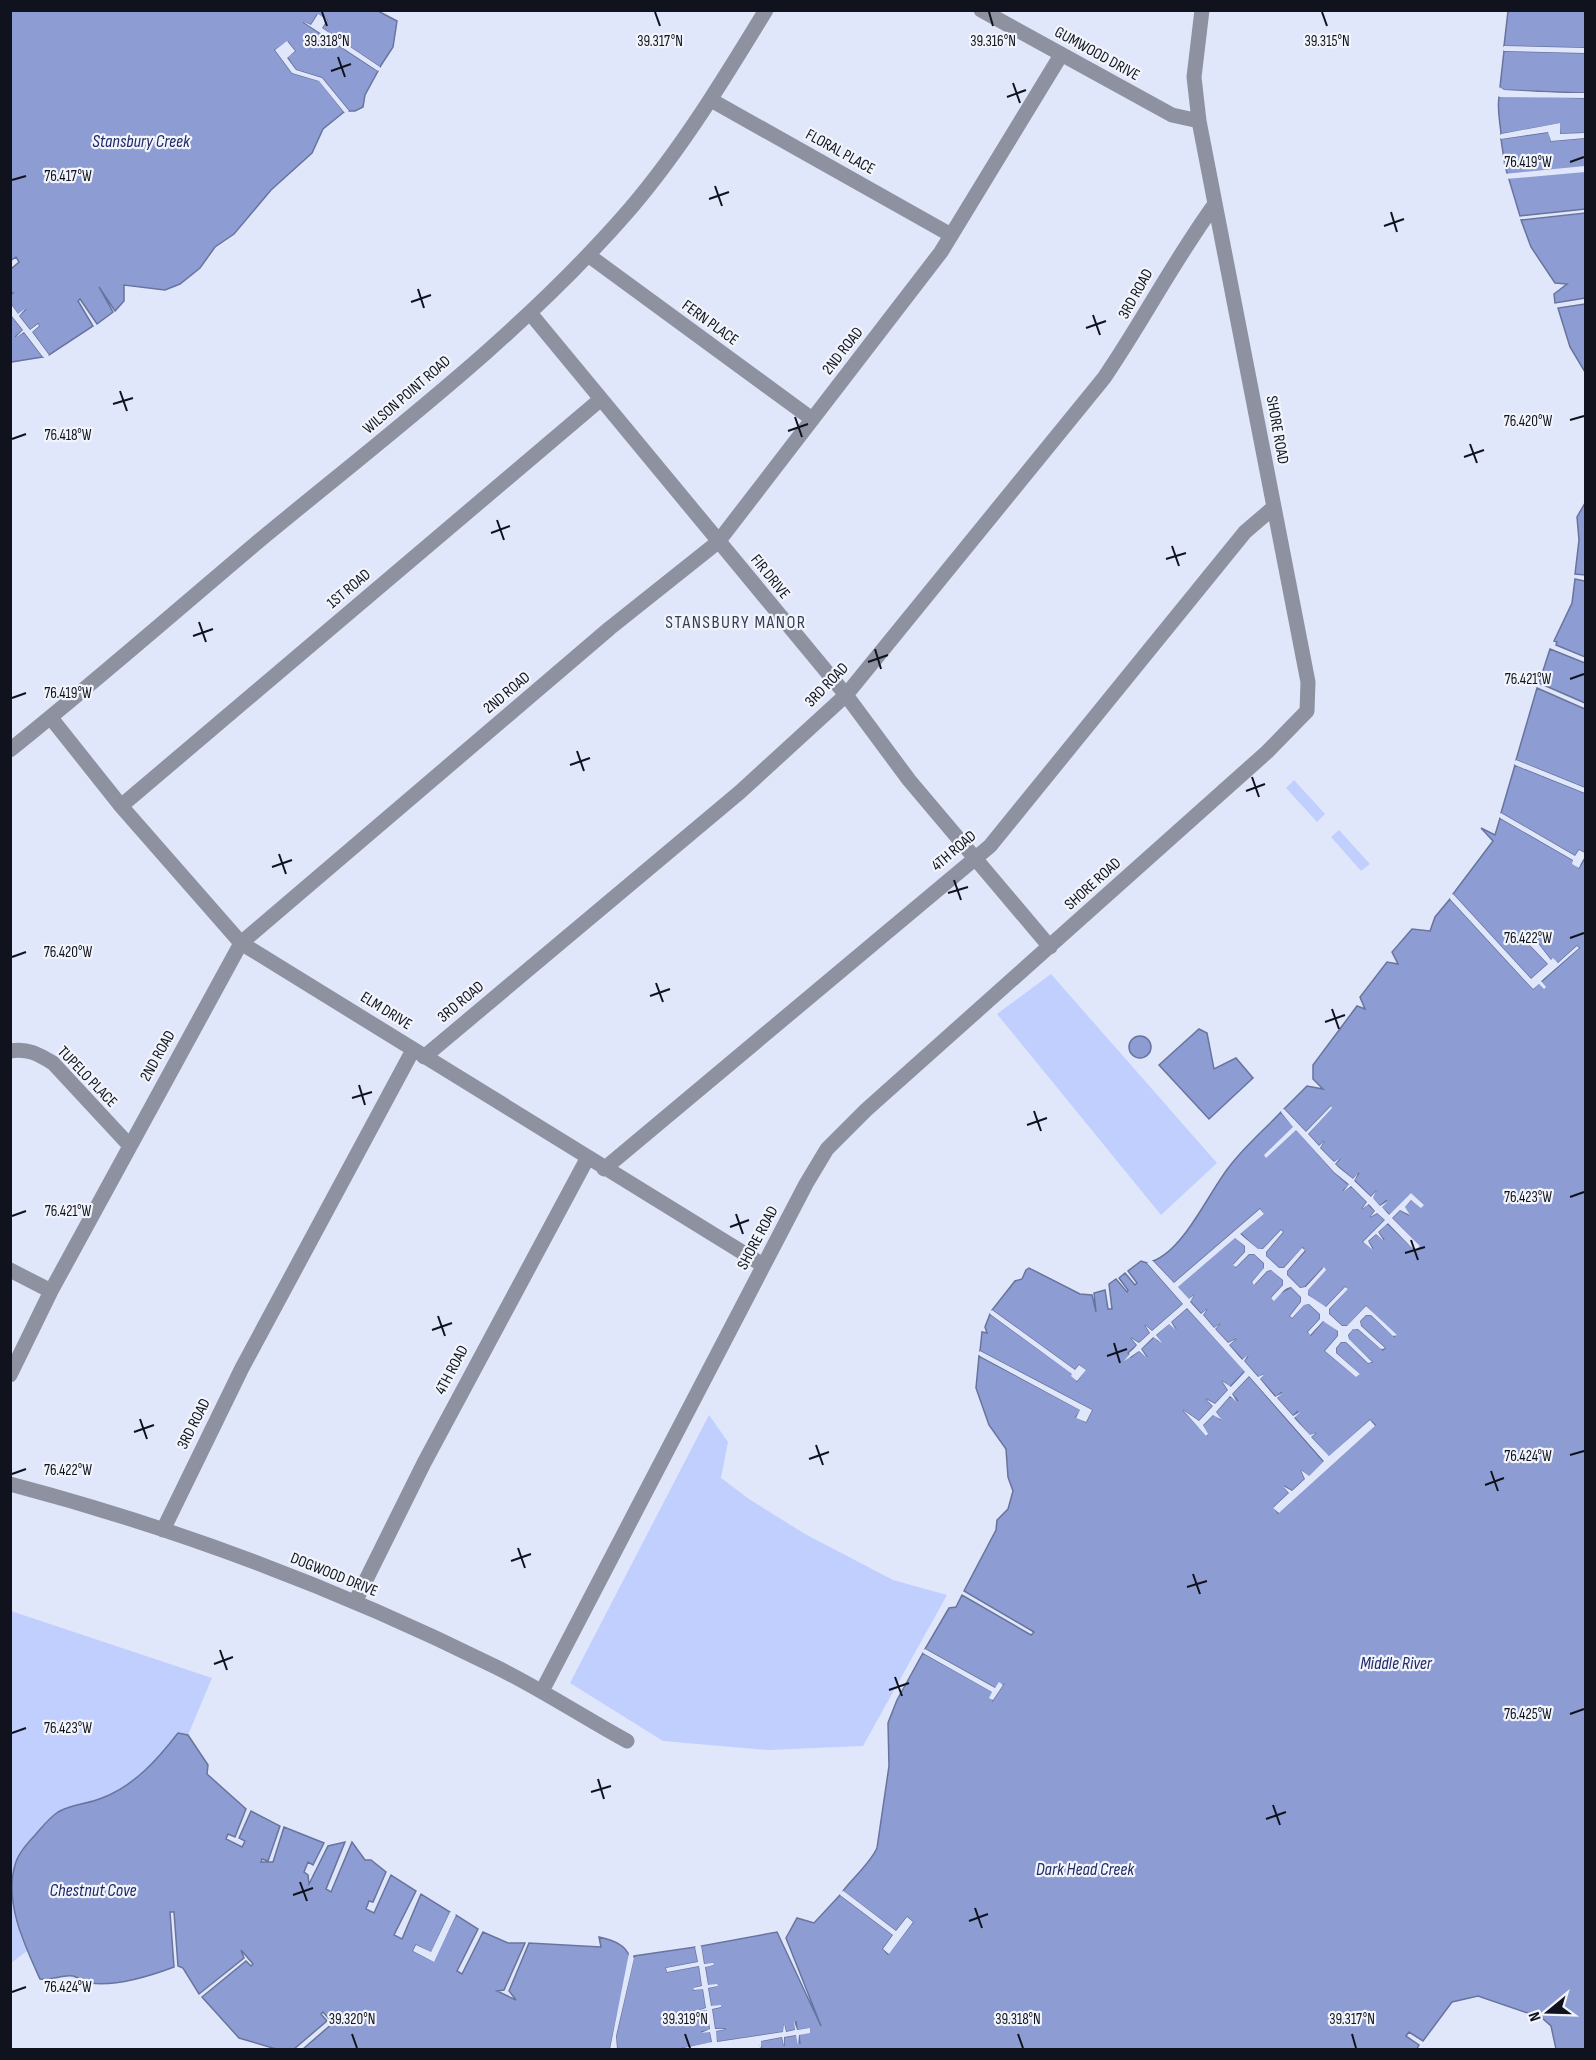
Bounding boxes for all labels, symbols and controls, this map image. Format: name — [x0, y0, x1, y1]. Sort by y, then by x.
street label: GUMWOOD DRIVE — [1051, 23, 1143, 85]
text: 39.318°N — [304, 32, 350, 51]
text: 39.317°N — [637, 32, 683, 51]
text: 39.316°N — [970, 32, 1016, 51]
text: 39.315°N — [1304, 32, 1350, 51]
street label: FLORAL PLACE — [802, 125, 878, 179]
water label: Stansbury Creek — [92, 131, 191, 152]
text: 76.419°W — [1504, 153, 1552, 172]
text: 76.417°W — [44, 167, 92, 186]
street label: 3RD ROAD — [1115, 266, 1158, 322]
street label: FERN PLACE — [678, 296, 742, 350]
street label: 2ND ROAD — [819, 323, 867, 379]
street label: WILSON POINT ROAD — [359, 352, 455, 438]
street label: SHORE ROAD — [1262, 394, 1292, 466]
text: 76.420°W — [1504, 412, 1552, 431]
text: 76.418°W — [44, 426, 92, 445]
street label: FIR DRIVE — [746, 551, 794, 603]
street label: 1ST ROAD — [323, 565, 375, 613]
district label: STANSBURY MANOR — [665, 612, 807, 633]
street label: 3RD ROAD — [801, 659, 853, 711]
street label: 2ND ROAD — [480, 668, 534, 718]
text: 76.421°W — [1505, 670, 1551, 689]
text: 76.419°W — [44, 684, 92, 703]
street label: 4TH ROAD — [928, 827, 980, 875]
street label: SHORE ROAD — [1061, 854, 1125, 914]
text: 76.422°W — [1504, 929, 1552, 948]
text: 76.420°W — [44, 943, 92, 962]
street label: 3RD ROAD — [434, 977, 488, 1027]
street label: ELM DRIVE — [357, 988, 415, 1034]
street label: 2ND ROAD — [136, 1027, 180, 1085]
street label: TUPELO PLACE — [53, 1042, 121, 1112]
text: 76.423°W — [1504, 1188, 1552, 1207]
text: 76.421°W — [45, 1202, 91, 1221]
street label: SHORE ROAD — [733, 1203, 783, 1273]
street label: 4TH ROAD — [431, 1342, 473, 1398]
street label: 3RD ROAD — [173, 1395, 215, 1453]
text: 76.424°W — [1504, 1447, 1552, 1466]
text: 76.422°W — [44, 1461, 92, 1480]
street label: DOGWOOD DRIVE — [288, 1549, 380, 1601]
water label: Middle River — [1360, 1653, 1433, 1674]
text: 76.425°W — [1504, 1705, 1552, 1724]
text: 76.423°W — [44, 1719, 92, 1738]
water label: Dark Head Creek — [1036, 1859, 1135, 1880]
water label: Chestnut Cove — [49, 1880, 137, 1901]
text: 76.424°W — [44, 1978, 92, 1997]
north arrow — [1518, 1982, 1578, 2042]
text: N — [1525, 2009, 1546, 2024]
text: 39.320°N — [329, 2010, 375, 2029]
text: 39.319°N — [662, 2010, 708, 2029]
text: 39.318°N — [995, 2010, 1041, 2029]
text: 39.317°N — [1329, 2010, 1375, 2029]

